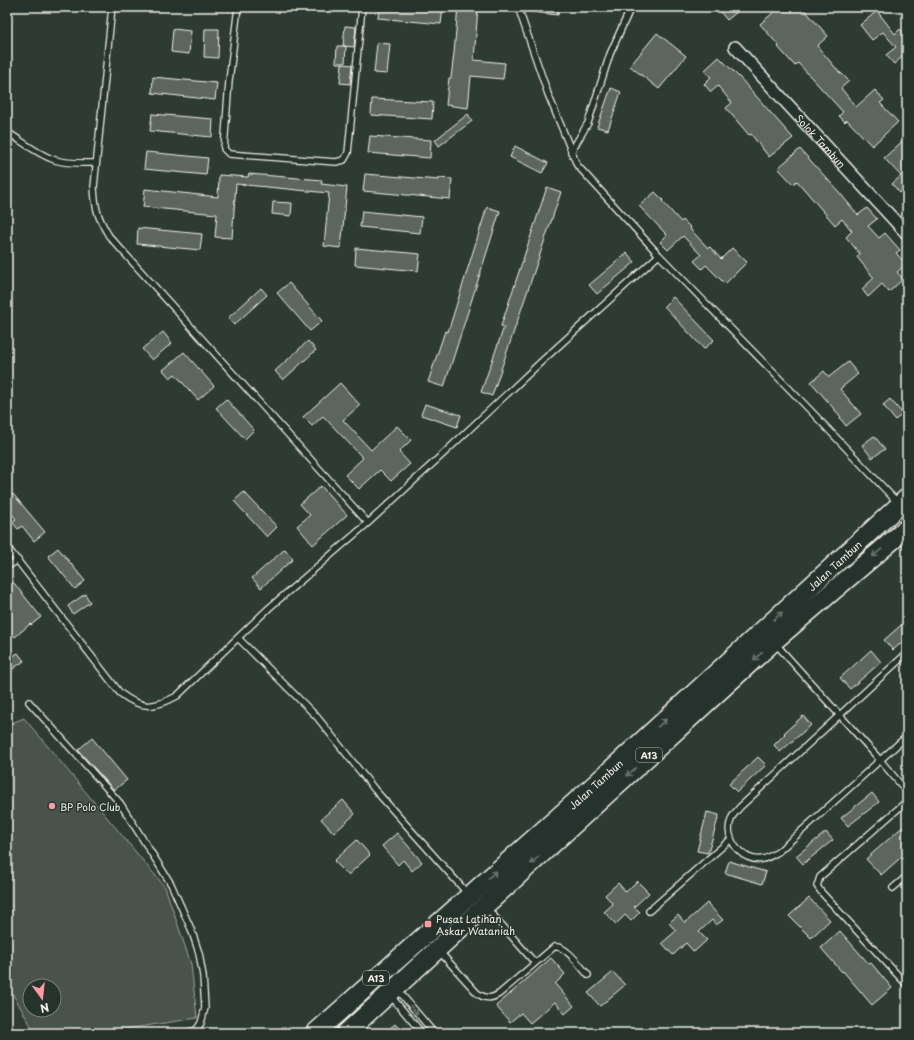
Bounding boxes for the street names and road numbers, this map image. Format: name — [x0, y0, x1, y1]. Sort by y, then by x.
street label: Solok Tambun — [792, 110, 850, 171]
street label: Jalan Tambun — [804, 536, 864, 594]
road number: A13 — [636, 748, 662, 762]
street label: Jalan Tambun — [565, 755, 626, 812]
road number: A13 — [363, 971, 389, 985]

